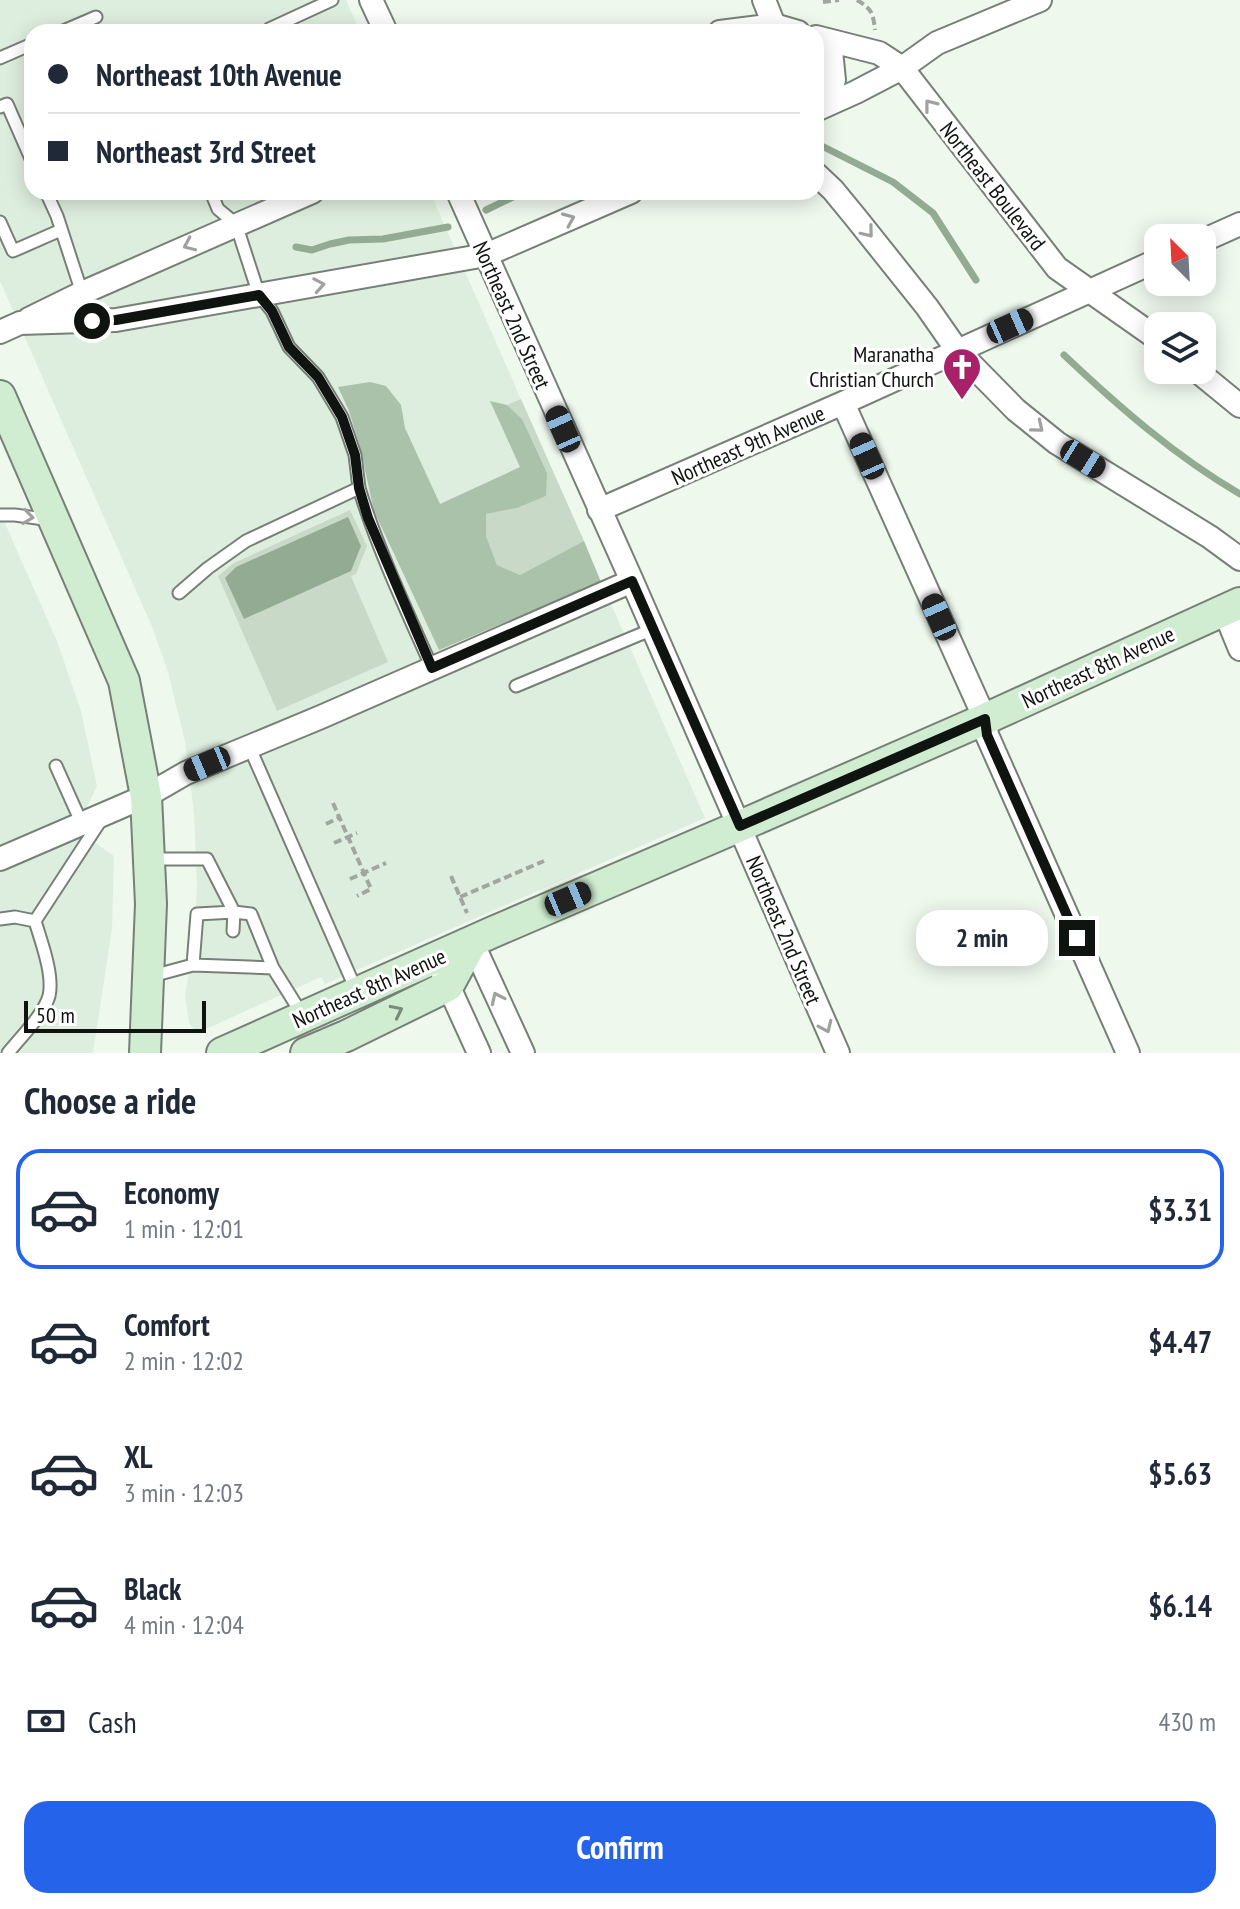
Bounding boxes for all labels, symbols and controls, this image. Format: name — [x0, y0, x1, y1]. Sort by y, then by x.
text: Northeast 10th Avenue — [96, 55, 342, 94]
one-way arrow — [925, 99, 939, 114]
street label: Northeast Boulevard — [934, 116, 1052, 256]
text: Northeast 3rd Street — [96, 132, 316, 171]
one-way arrow — [561, 213, 575, 229]
one-way arrow — [858, 223, 873, 237]
north arrow — [1144, 224, 1216, 296]
map controls — [1144, 224, 1216, 384]
one-way arrow — [183, 235, 197, 251]
street label: Northeast 2nd Street — [467, 237, 557, 393]
one-way arrow — [312, 277, 326, 294]
route start — [74, 303, 110, 339]
car — [983, 305, 1037, 347]
button: layers — [1144, 312, 1216, 384]
place label: Maranatha Christian Church — [809, 340, 934, 393]
church icon: Maranatha Christian Church — [941, 346, 983, 401]
street label: Northeast 9th Avenue — [667, 399, 829, 491]
car — [542, 402, 584, 456]
one-way arrow — [1029, 418, 1044, 432]
car — [846, 429, 888, 483]
car — [1056, 436, 1110, 482]
one-way arrow — [21, 508, 34, 525]
car — [918, 590, 960, 644]
street label: Northeast 8th Avenue — [1017, 619, 1179, 715]
car — [180, 744, 234, 784]
street label: Northeast 2nd Street — [740, 851, 828, 1009]
car — [541, 879, 595, 919]
callout: 2 min — [917, 910, 1049, 966]
route end — [1059, 920, 1095, 956]
text: 2 min — [956, 921, 1008, 954]
street label: Northeast 8th Avenue — [288, 942, 450, 1034]
one-way arrow — [491, 991, 507, 1006]
scale bar — [24, 997, 206, 1033]
text: 50 m — [36, 1001, 75, 1029]
one-way arrow — [389, 1005, 404, 1021]
one-way arrow — [817, 1019, 833, 1033]
text: Choose a ride — [24, 1077, 196, 1124]
icon: car — [28, 1173, 100, 1245]
text: Economy — [124, 1173, 219, 1212]
text: $3.31 — [1148, 1190, 1212, 1229]
text: 1 min · 12:01 — [124, 1212, 244, 1245]
icon: car — [28, 1305, 100, 1377]
text: Comfort — [124, 1305, 210, 1344]
text: $4.47 — [1148, 1322, 1212, 1361]
text: 2 min · 12:02 — [124, 1344, 244, 1377]
icon: car — [28, 1437, 100, 1509]
text: XL — [124, 1437, 153, 1476]
text: $5.63 — [1148, 1454, 1212, 1493]
text: 3 min · 12:03 — [124, 1476, 244, 1509]
icon: car — [28, 1569, 100, 1641]
text: Black — [124, 1569, 181, 1608]
text: $6.14 — [1148, 1586, 1212, 1625]
text: 4 min · 12:04 — [124, 1608, 244, 1641]
icon: cash — [24, 1699, 68, 1743]
text: Cash — [88, 1702, 137, 1741]
text: 430 m — [1158, 1705, 1216, 1738]
button: Confirm — [24, 1801, 1216, 1893]

